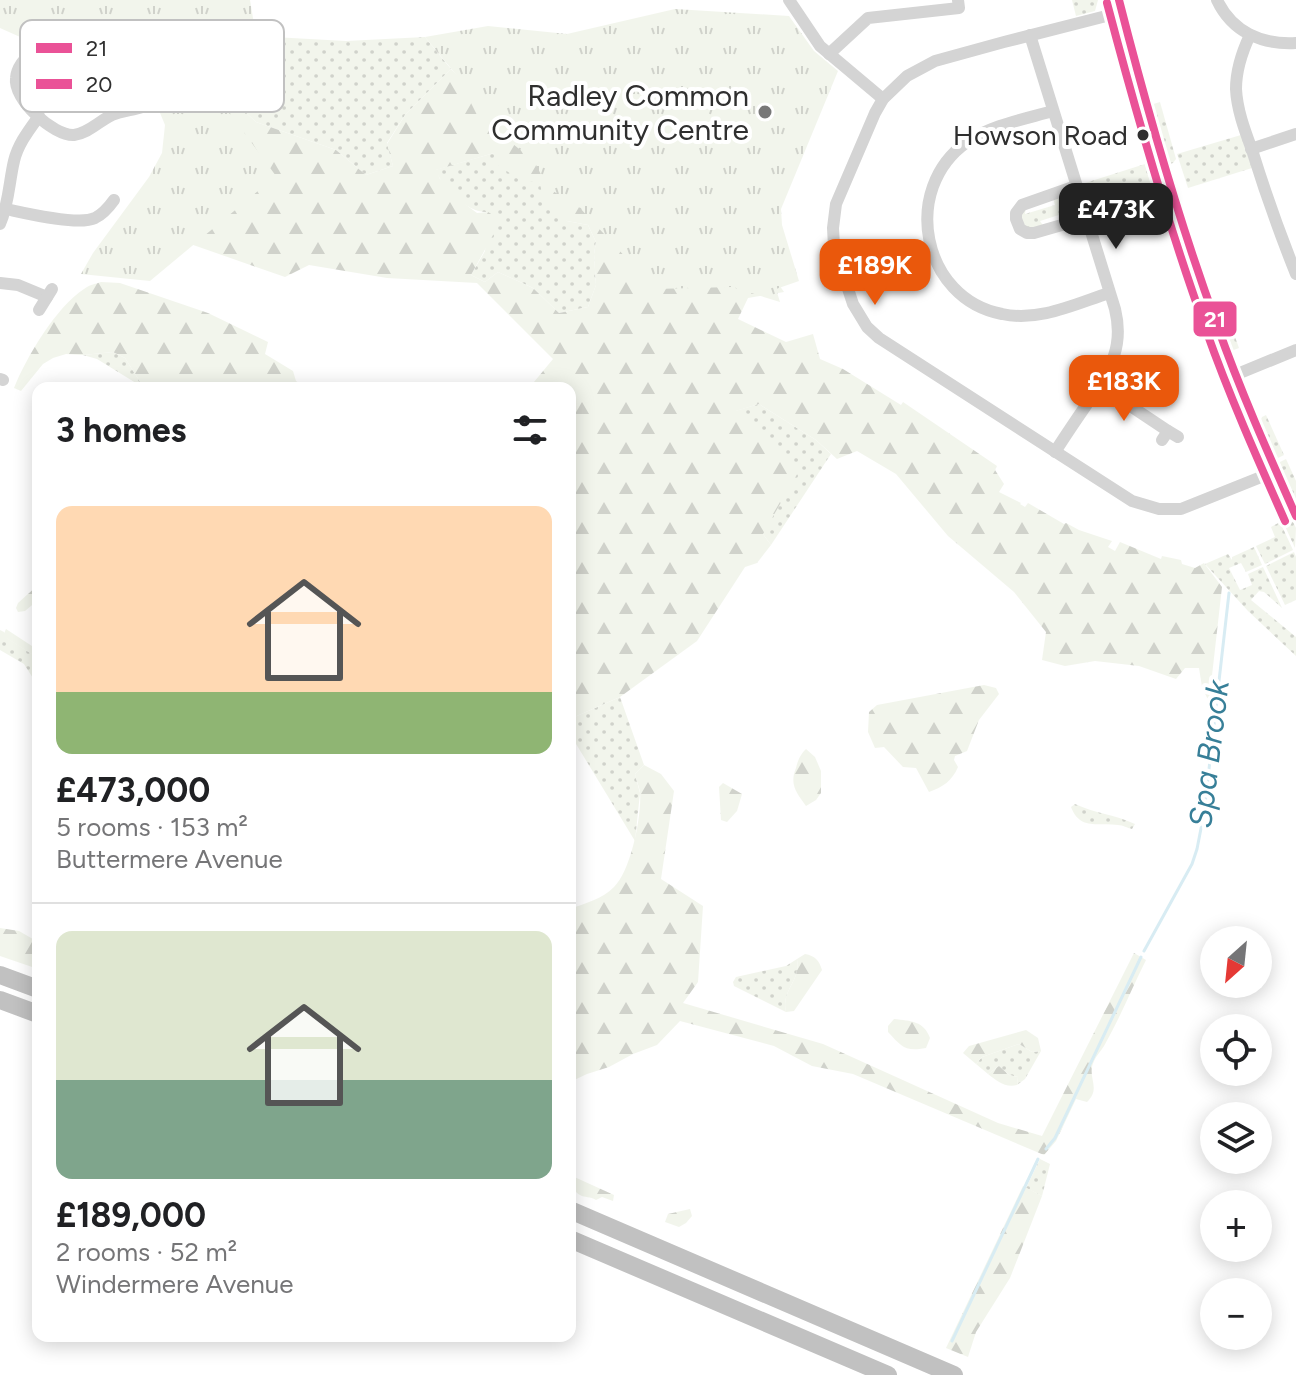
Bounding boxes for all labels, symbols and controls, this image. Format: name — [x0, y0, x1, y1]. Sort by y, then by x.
legend — [20, 20, 284, 112]
text: 21 — [86, 35, 107, 62]
text: 20 — [86, 71, 112, 98]
place label: Radley Common Community Centre — [491, 77, 749, 148]
marker: Radley Common Community Centre — [756, 103, 774, 121]
place label: Howson Road — [953, 118, 1128, 152]
marker: Howson Road — [1135, 127, 1151, 143]
pin: £473K — [1060, 183, 1172, 251]
text: £473K — [1077, 193, 1155, 225]
pin: £189K — [819, 239, 931, 307]
text: £189K — [838, 249, 912, 281]
line badge: 21 — [1192, 300, 1238, 338]
text: 21 — [1204, 306, 1226, 333]
pin: £183K — [1068, 355, 1180, 423]
text: £183K — [1087, 365, 1161, 397]
icon: filters — [508, 408, 552, 452]
text: 3 homes — [56, 410, 186, 451]
icon: home — [232, 558, 376, 702]
water label: Spa Brook — [1181, 677, 1237, 830]
text: £473,000 — [56, 770, 210, 811]
text: 5 rooms · 153 m² — [56, 811, 248, 843]
text: Buttermere Avenue — [56, 843, 283, 875]
north arrow — [1200, 926, 1272, 998]
map controls — [1200, 926, 1272, 1350]
icon: home — [232, 983, 376, 1127]
button: locate — [1200, 1014, 1272, 1086]
button: layers — [1200, 1102, 1272, 1174]
button: + — [1200, 1190, 1272, 1262]
text: £189,000 — [56, 1195, 206, 1236]
text: 2 rooms · 52 m² — [56, 1236, 237, 1268]
text: Windermere Avenue — [56, 1268, 293, 1300]
button: − — [1200, 1278, 1272, 1350]

